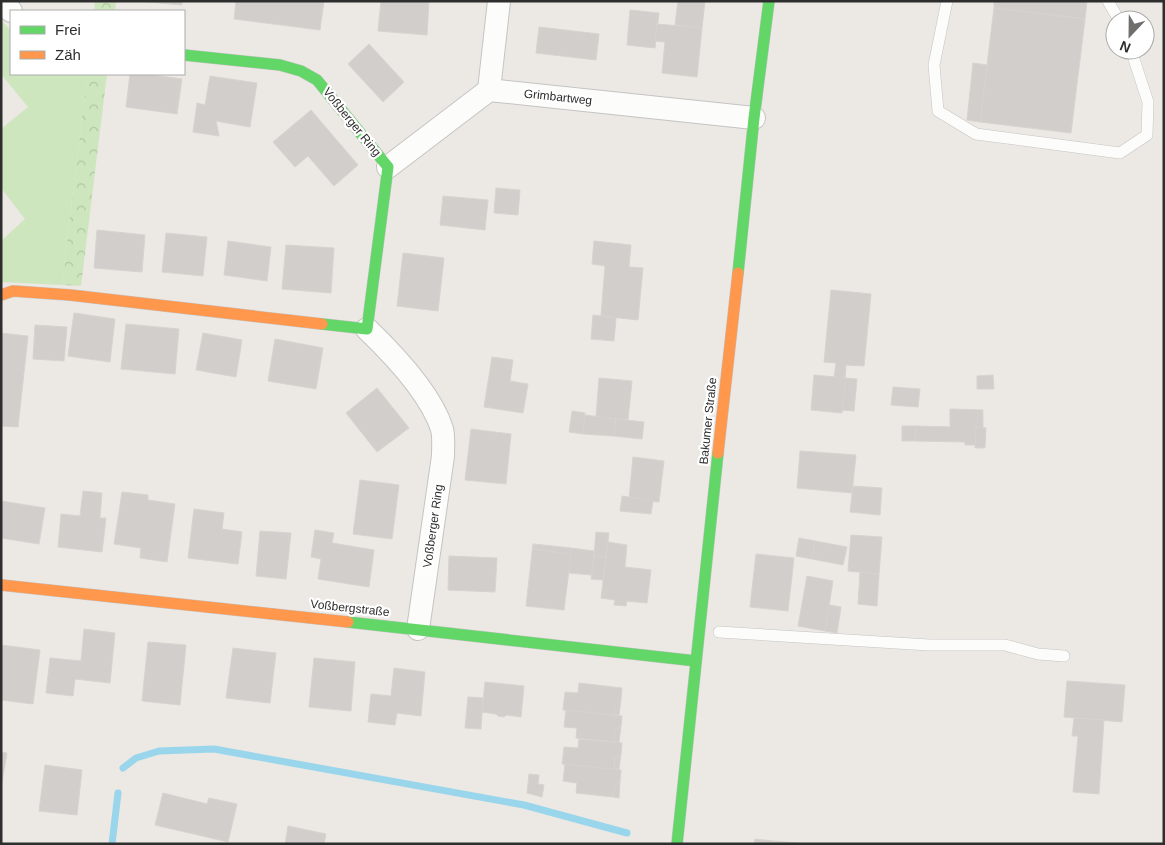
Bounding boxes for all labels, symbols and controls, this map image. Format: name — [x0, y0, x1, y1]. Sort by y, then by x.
legend — [10, 10, 185, 75]
north arrow — [1105, 10, 1155, 60]
text: Frei — [55, 21, 81, 38]
text: N — [1117, 38, 1133, 56]
text: Zäh — [55, 46, 81, 63]
street label: Voßberger Ring — [320, 85, 384, 159]
street label: Grimbartweg — [523, 86, 593, 108]
street label: Bakumer Straße — [696, 377, 720, 465]
street label: Voßberger Ring — [420, 483, 446, 569]
street label: Voßbergstraße — [310, 597, 391, 619]

